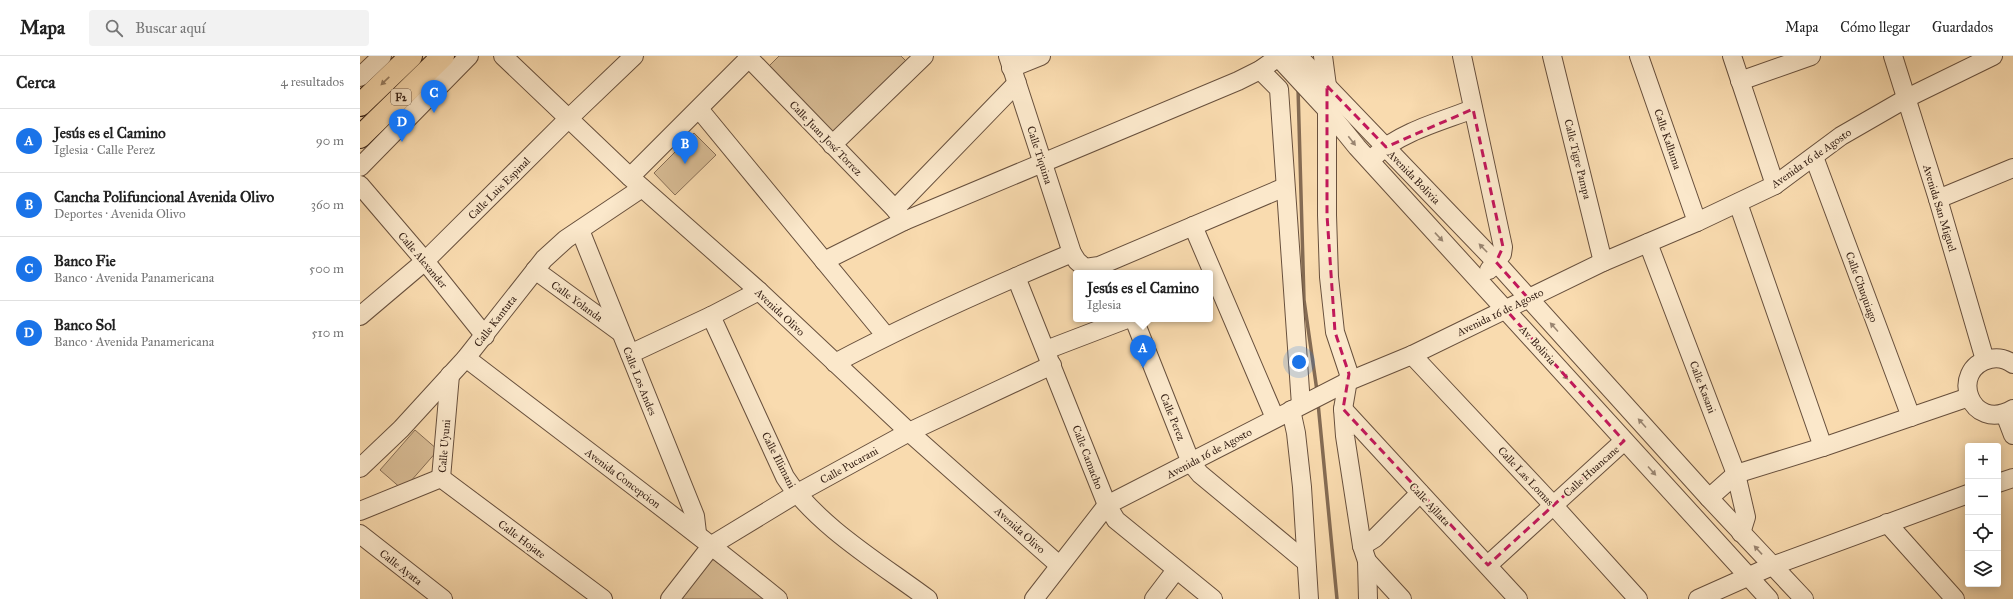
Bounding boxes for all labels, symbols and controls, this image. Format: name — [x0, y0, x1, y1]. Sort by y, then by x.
search box — [89, 10, 369, 46]
text: Mapa — [20, 16, 65, 39]
icon: search — [103, 17, 125, 39]
text: Buscar aquí — [135, 19, 206, 37]
text: Mapa — [1785, 19, 1818, 36]
text: Cómo llegar — [1840, 19, 1910, 36]
text: Guardados — [1932, 19, 1993, 36]
text: Cerca — [16, 72, 55, 93]
text: 4 resultados — [281, 74, 344, 90]
one-way arrow — [380, 76, 390, 86]
pin: C — [421, 80, 447, 113]
road number: F2 — [391, 89, 411, 105]
street label: Calle Juan José Torrez — [786, 98, 865, 179]
street label: Calle Kalluma — [1651, 107, 1684, 171]
pin: D — [389, 109, 415, 142]
street label: Calle Tigre Pampa — [1561, 118, 1594, 201]
text: Jesús es el Camino — [54, 124, 166, 142]
street label: Calle Tiquina — [1023, 124, 1055, 186]
street label: Avenida 16 de Agosto — [1768, 126, 1854, 191]
pin: B — [672, 131, 698, 164]
text: A — [25, 133, 33, 149]
text: 90 m — [316, 133, 344, 149]
one-way arrow — [1347, 135, 1356, 146]
text: Iglesia · Calle Perez — [54, 142, 155, 158]
street label: Avenida Bolivia — [1384, 147, 1443, 207]
street label: Calle Luis Espinal — [466, 155, 533, 222]
street label: Avenida San Miguel — [1920, 162, 1959, 253]
text: Cancha Polifuncional Avenida Olivo — [54, 188, 274, 206]
text: B — [25, 197, 33, 213]
text: 360 m — [311, 197, 344, 213]
text: Deportes · Avenida Olivo — [54, 206, 186, 222]
street label: Calle Alexander — [395, 229, 451, 292]
one-way arrow — [1435, 232, 1444, 242]
one-way arrow — [1478, 243, 1488, 253]
street label: Calle Chuquiago — [1842, 250, 1880, 325]
text: Banco Fie — [54, 252, 116, 270]
text: C — [25, 261, 33, 277]
text: 500 m — [309, 261, 344, 277]
text: Banco · Avenida Panamericana — [54, 270, 214, 286]
popup — [1073, 270, 1213, 322]
street label: Calle Yolanda — [548, 278, 605, 325]
text: Jesús es el Camino — [1087, 279, 1199, 297]
street label: Avenida Olivo — [751, 285, 807, 339]
street label: Avenida 16 de Agosto — [1454, 286, 1546, 339]
street label: Calle Kantuta — [471, 293, 520, 350]
text: Iglesia — [1087, 297, 1121, 313]
text: Banco Sol — [54, 316, 116, 334]
street label: Av. Bolivia — [1516, 322, 1559, 368]
one-way arrow — [1549, 322, 1559, 332]
text: D — [24, 325, 34, 341]
text: 510 m — [312, 325, 344, 341]
text: Banco · Avenida Panamericana — [54, 334, 214, 350]
pin: A — [1130, 335, 1156, 368]
street label: Calle Los Andes — [620, 345, 659, 417]
your location — [1289, 352, 1309, 372]
street label: Calle Kasani — [1687, 359, 1718, 415]
one-way arrow — [1560, 369, 1569, 380]
street label: Calle Perez — [1157, 392, 1188, 442]
one-way arrow — [1637, 418, 1646, 429]
street label: Calle Uyuni — [436, 419, 453, 473]
street label: Calle Camacho — [1069, 423, 1106, 491]
street label: Avenida 16 de Agosto — [1164, 425, 1254, 482]
street label: Calle Illimani — [759, 430, 798, 491]
street label: Calle Huancane — [1561, 443, 1622, 500]
map controls — [1965, 443, 2001, 587]
button: + — [1965, 443, 2001, 479]
street label: Calle Pucarani — [818, 444, 880, 487]
street label: Calle Las Lomas — [1495, 444, 1556, 508]
street label: Avenida Concepcion — [582, 445, 663, 511]
one-way arrow — [1647, 466, 1656, 476]
button: − — [1965, 479, 2001, 515]
street label: Calle Ajllata — [1406, 480, 1453, 529]
street label: Avenida Olivo — [991, 504, 1048, 557]
button: locate — [1965, 515, 2001, 551]
street label: Calle Hojate — [495, 517, 548, 562]
one-way arrow — [1753, 545, 1762, 555]
street label: Calle Ayata — [377, 547, 425, 588]
button: layers — [1965, 551, 2001, 587]

